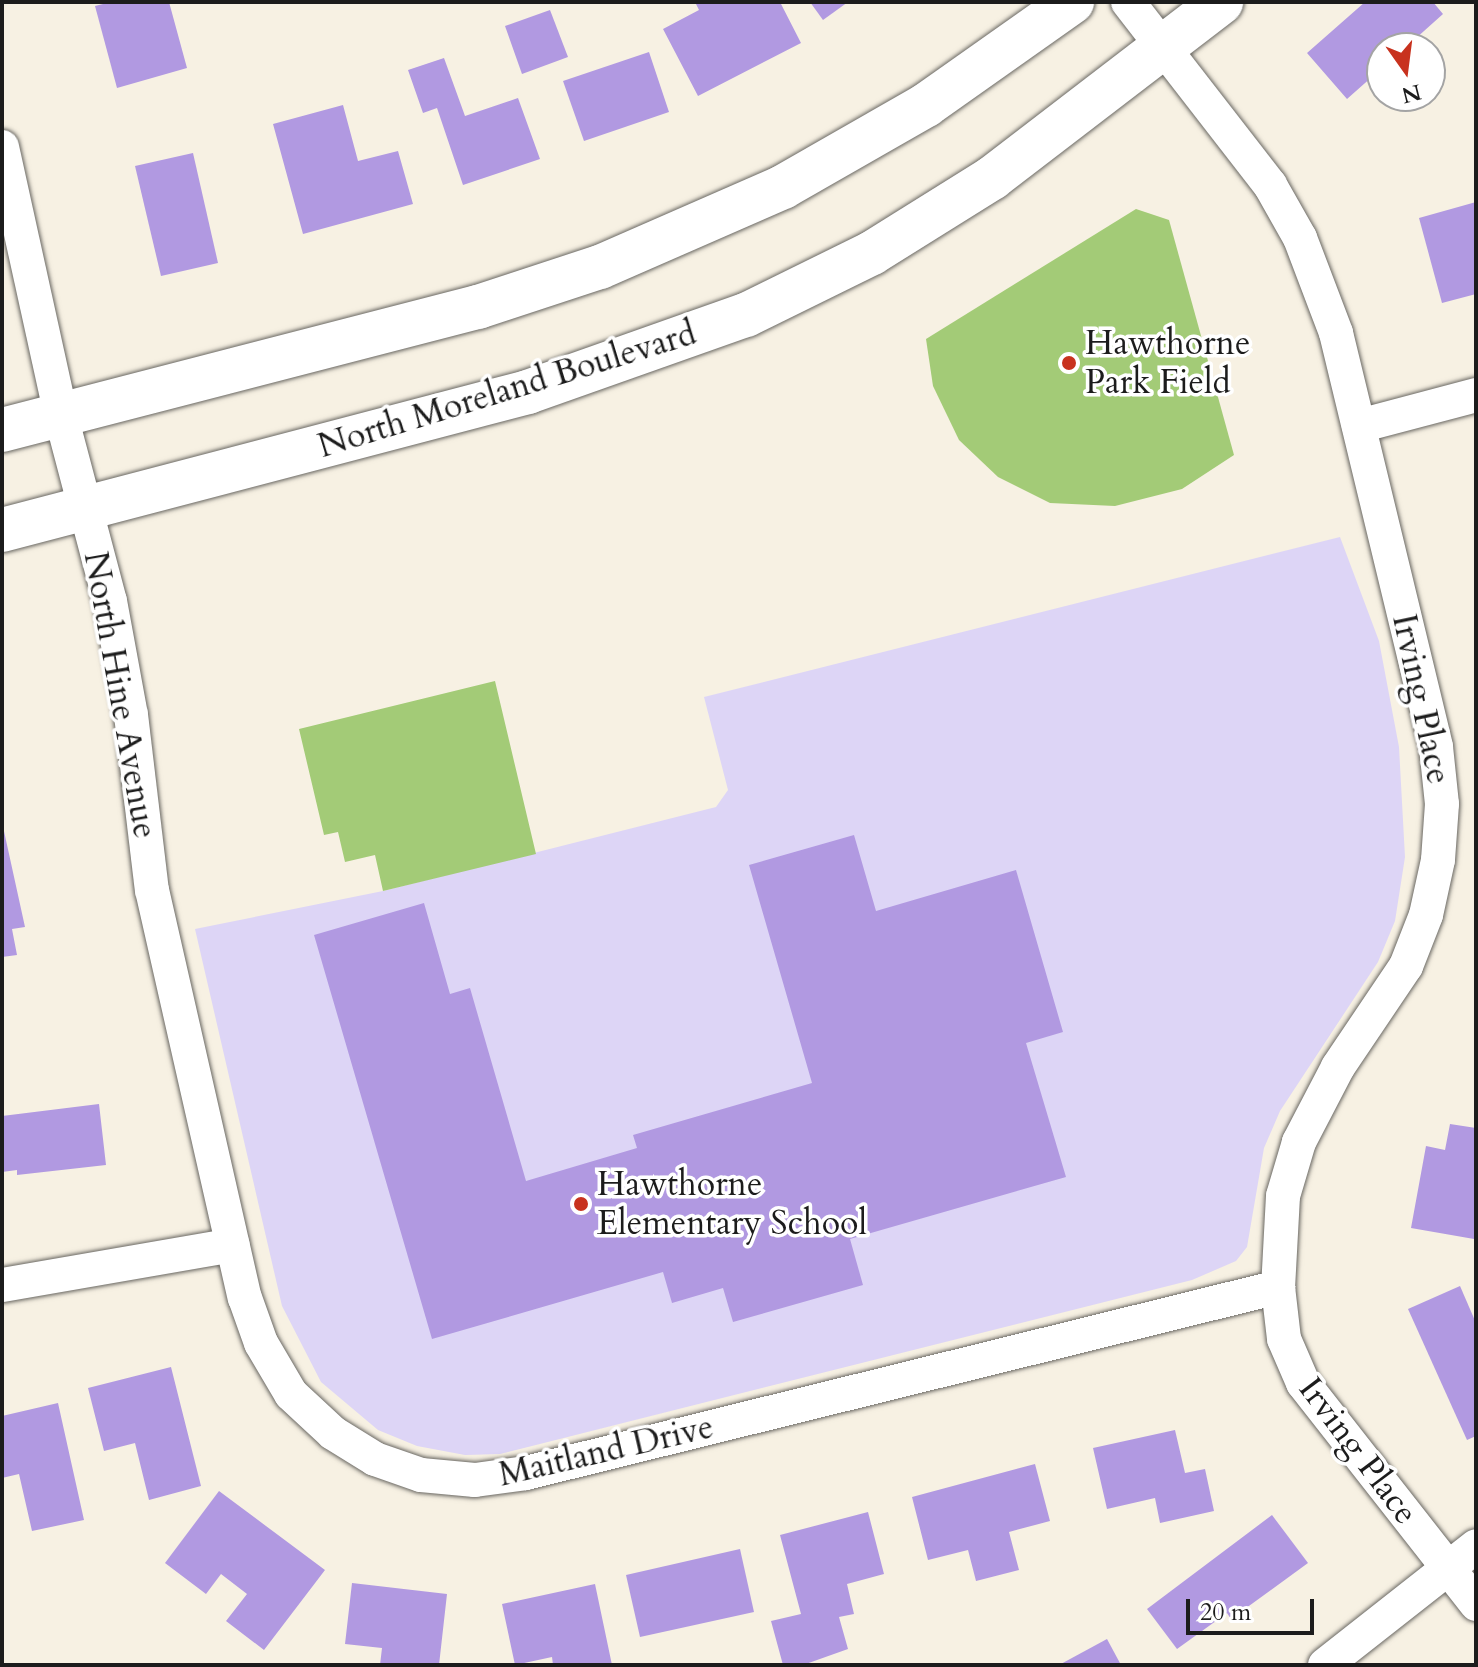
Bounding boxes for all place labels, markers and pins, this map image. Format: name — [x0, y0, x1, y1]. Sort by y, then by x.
place label: Hawthorne Park Field — [1085, 323, 1250, 402]
marker: Hawthorne Park Field — [1060, 354, 1078, 372]
place label: Hawthorne Elementary School — [597, 1164, 867, 1244]
marker: Hawthorne Elementary School — [572, 1195, 590, 1213]

